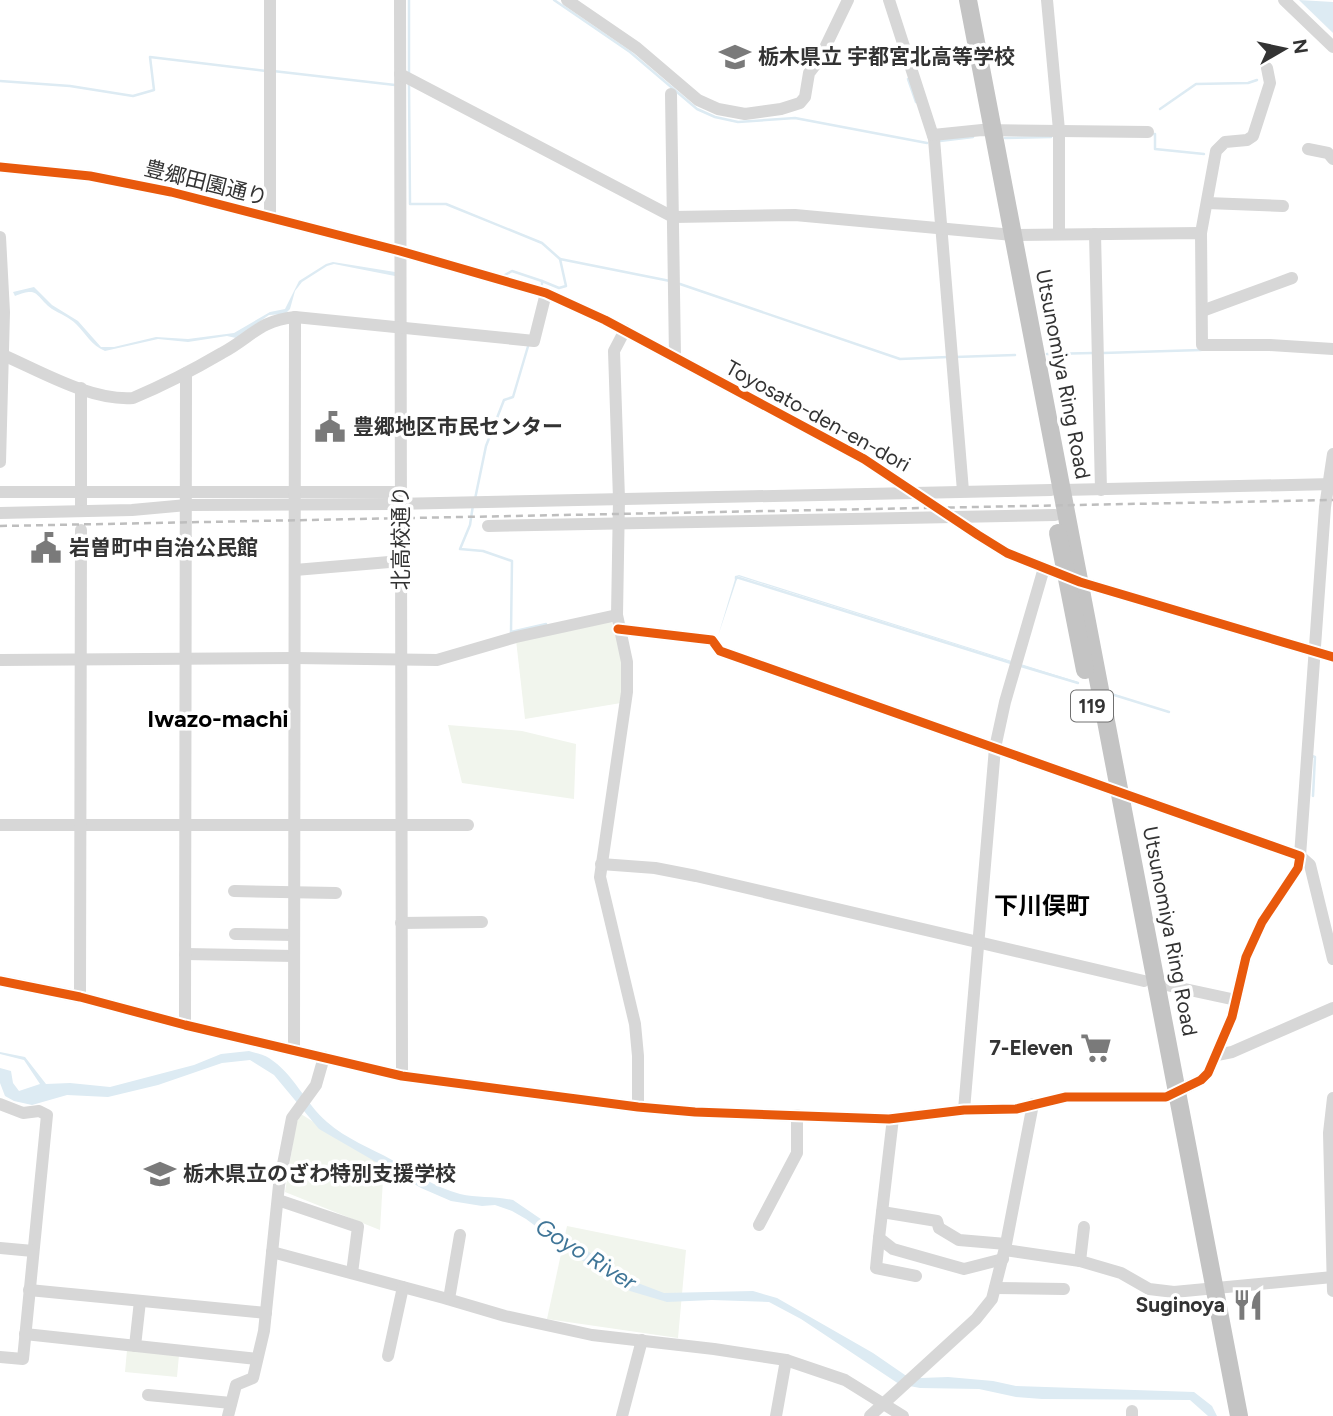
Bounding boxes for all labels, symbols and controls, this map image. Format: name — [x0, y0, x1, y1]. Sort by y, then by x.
north arrow — [1249, 14, 1319, 84]
text: N — [1288, 37, 1313, 55]
school or university icon: 栃木県立 宇都宮北高等学校 — [718, 40, 752, 74]
place label: 栃木県立 宇都宮北高等学校 — [758, 44, 1015, 69]
street label: 豊郷田園通り — [142, 155, 270, 210]
street label: Utsunomiya Ring Road — [1031, 267, 1096, 481]
street label: Toyosato-den-en-dori — [722, 354, 915, 477]
public building icon: 豊郷地区市民センター — [313, 410, 347, 444]
place label: 豊郷地区市民センター — [353, 414, 563, 439]
street label: 北高校通り — [388, 486, 413, 591]
public building icon: 岩曽町中自治公民館 — [29, 531, 63, 565]
place label: 岩曽町中自治公民館 — [69, 535, 258, 560]
road number: 119 — [1071, 691, 1113, 722]
district label: Iwazo-machi — [147, 704, 289, 733]
street label: Utsunomiya Ring Road — [1138, 824, 1203, 1038]
district label: 下川俣町 — [994, 891, 1090, 920]
supermarket icon: 7-Eleven — [1079, 1031, 1113, 1065]
place label: 7-Eleven — [989, 1035, 1073, 1060]
school or university icon: 栃木県立のざわ特別支援学校 — [143, 1157, 177, 1191]
place label: 栃木県立のざわ特別支援学校 — [183, 1161, 456, 1186]
water label: Goyo River — [531, 1212, 642, 1297]
restaurant icon: Suginoya — [1231, 1288, 1265, 1322]
place label: Suginoya — [1136, 1292, 1225, 1317]

